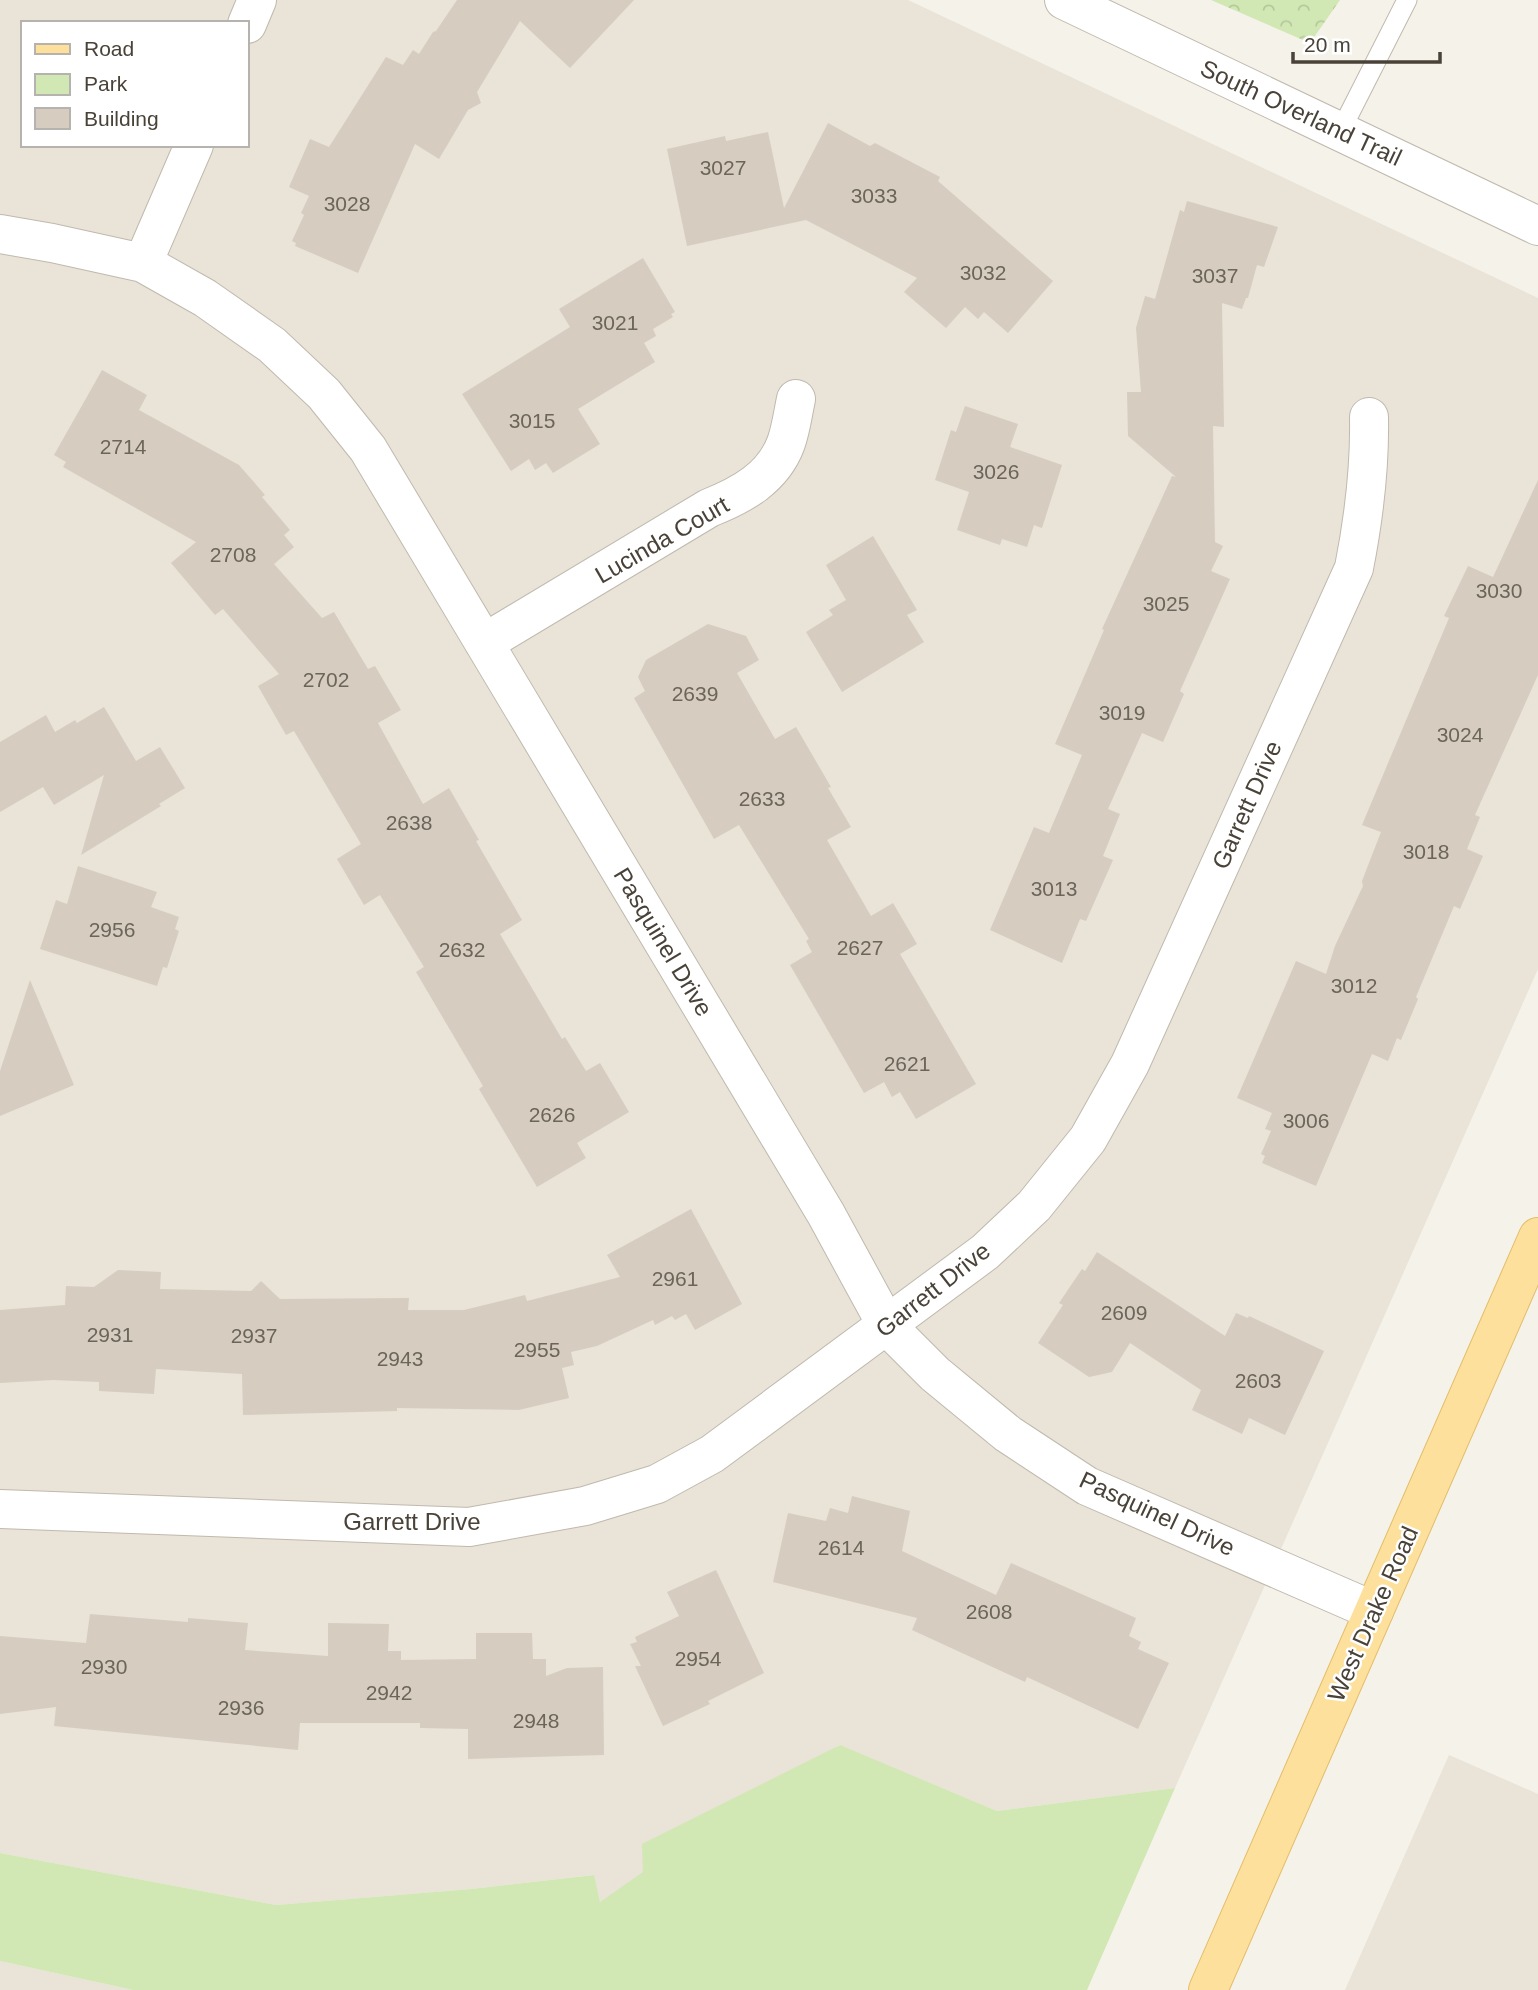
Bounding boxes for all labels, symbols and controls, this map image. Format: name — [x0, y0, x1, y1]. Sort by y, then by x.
legend — [21, 21, 248, 147]
scale bar — [1293, 21, 1440, 65]
text: 20 m — [1304, 33, 1351, 56]
text: Road — [84, 37, 134, 60]
street label: South Overland Trail — [1196, 54, 1406, 171]
text: Park — [84, 72, 128, 95]
text: Building — [84, 107, 159, 130]
house number: 3027 — [700, 156, 746, 179]
house number: 3033 — [851, 184, 897, 207]
house number: 3028 — [324, 192, 370, 215]
house number: 3032 — [960, 261, 1006, 284]
house number: 3037 — [1192, 264, 1238, 287]
house number: 3021 — [592, 311, 638, 334]
house number: 3015 — [509, 409, 555, 432]
house number: 2714 — [100, 435, 147, 458]
house number: 3026 — [973, 460, 1019, 483]
street label: Lucinda Court — [590, 490, 733, 589]
house number: 2708 — [210, 543, 256, 566]
house number: 3030 — [1476, 579, 1522, 602]
house number: 3025 — [1143, 592, 1189, 615]
house number: 2702 — [303, 668, 349, 691]
house number: 2639 — [672, 682, 718, 705]
house number: 3019 — [1099, 701, 1145, 724]
house number: 3024 — [1437, 723, 1484, 746]
street label: Garrett Drive — [1206, 737, 1287, 873]
house number: 2633 — [739, 787, 785, 810]
house number: 2638 — [386, 811, 432, 834]
house number: 3018 — [1403, 840, 1449, 863]
street label: Pasquinel Drive — [609, 863, 718, 1021]
house number: 3013 — [1031, 877, 1077, 900]
house number: 2956 — [89, 918, 135, 941]
house number: 2627 — [837, 936, 883, 959]
house number: 2632 — [439, 938, 485, 961]
house number: 3012 — [1331, 974, 1377, 997]
house number: 2621 — [884, 1052, 930, 1075]
house number: 2626 — [529, 1103, 575, 1126]
house number: 3006 — [1283, 1109, 1329, 1132]
street label: Garrett Drive — [870, 1237, 995, 1343]
house number: 2961 — [652, 1267, 698, 1290]
house number: 2609 — [1101, 1301, 1147, 1324]
house number: 2931 — [87, 1323, 133, 1346]
house number: 2937 — [231, 1324, 277, 1347]
house number: 2955 — [514, 1338, 560, 1361]
house number: 2943 — [377, 1347, 423, 1370]
house number: 2603 — [1235, 1369, 1281, 1392]
street label: Pasquinel Drive — [1075, 1466, 1239, 1561]
street label: Garrett Drive — [343, 1508, 481, 1535]
street label: West Drake Road — [1322, 1522, 1423, 1706]
house number: 2614 — [818, 1536, 865, 1559]
house number: 2608 — [966, 1600, 1012, 1623]
house number: 2954 — [675, 1647, 722, 1670]
house number: 2930 — [81, 1655, 127, 1678]
house number: 2942 — [366, 1681, 412, 1704]
house number: 2936 — [218, 1696, 264, 1719]
house number: 2948 — [513, 1709, 559, 1732]

